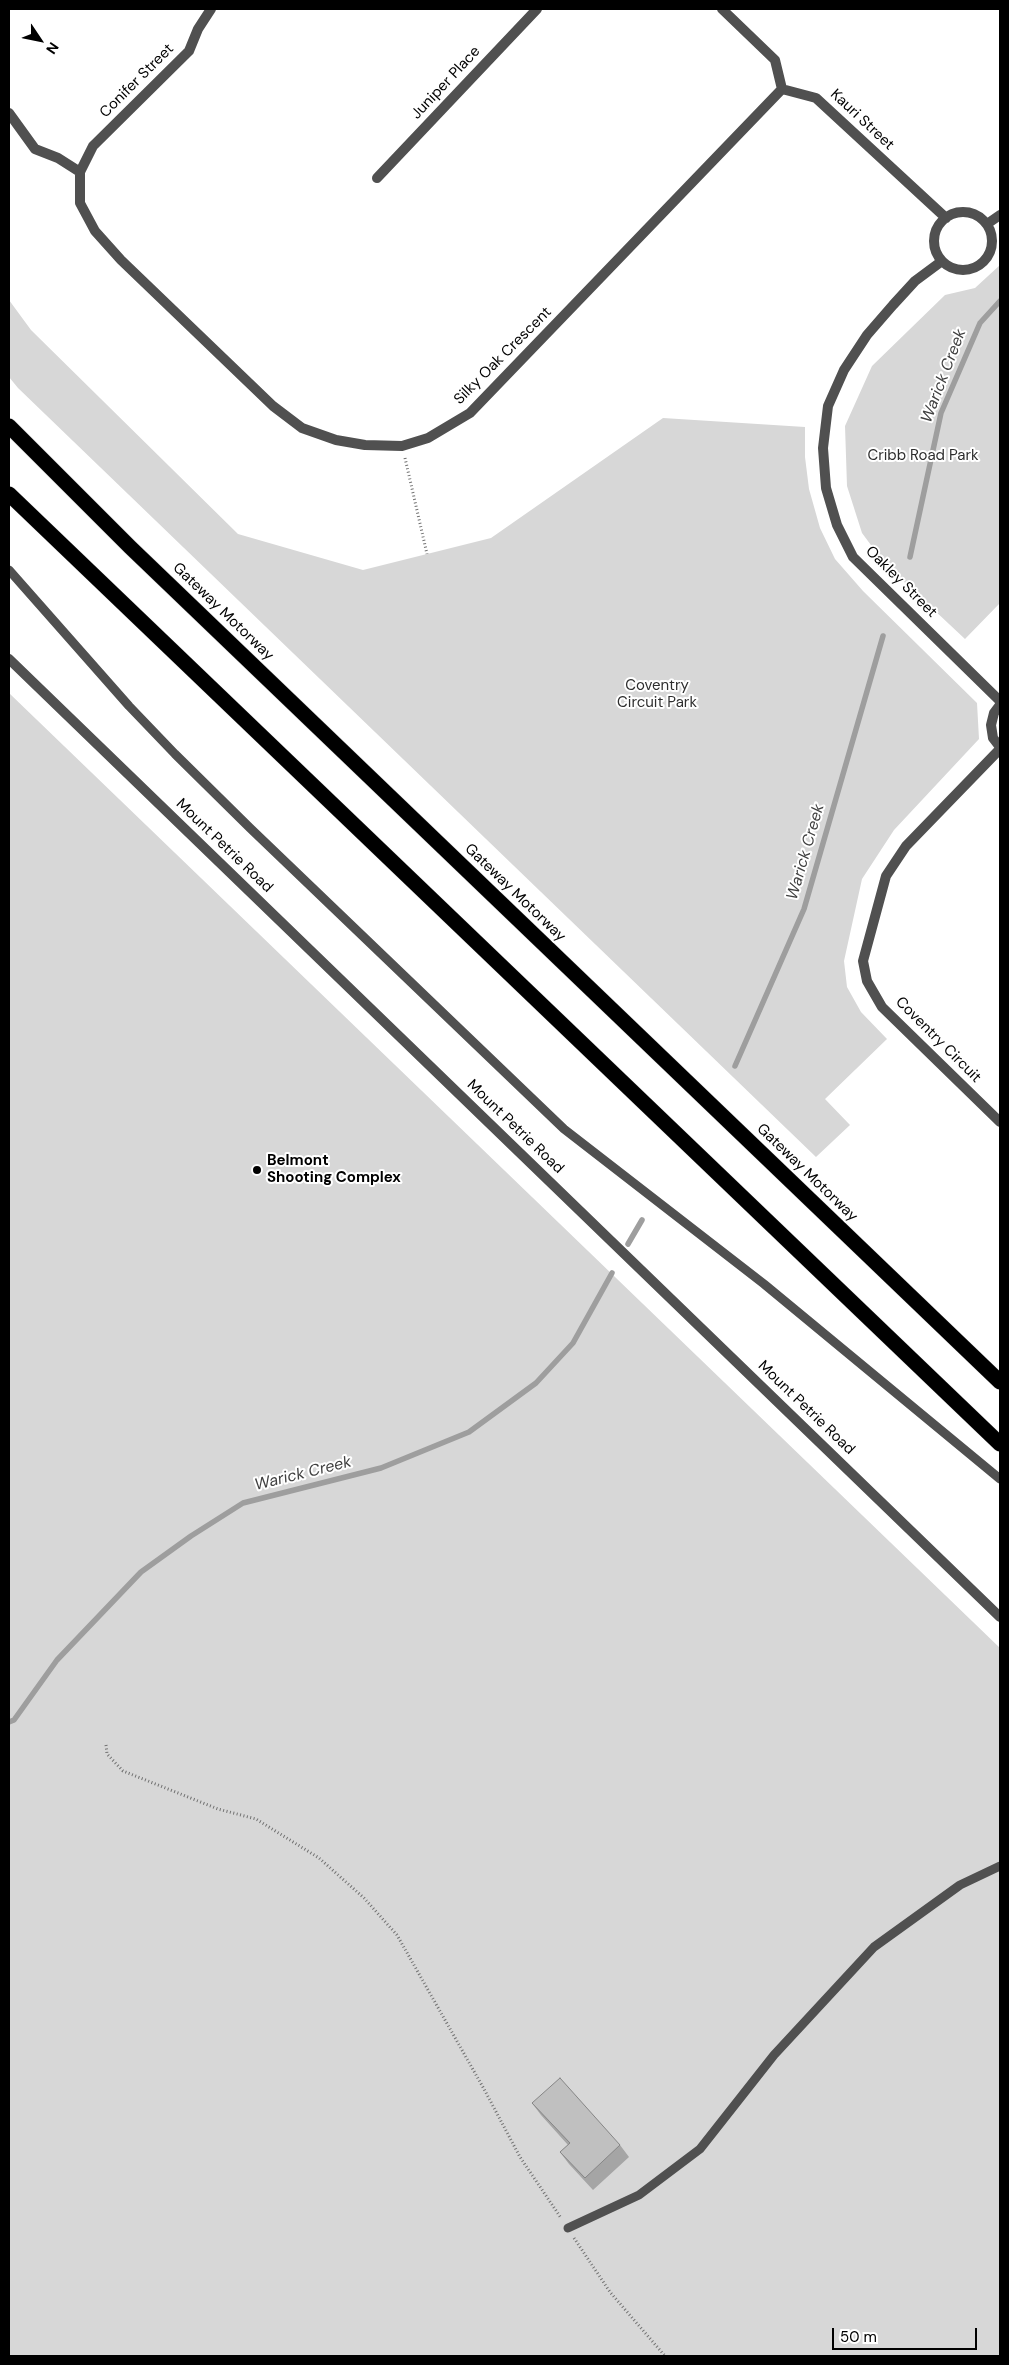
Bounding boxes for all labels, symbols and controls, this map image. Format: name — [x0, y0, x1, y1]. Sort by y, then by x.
north arrow — [15, 15, 65, 65]
text: N — [42, 39, 63, 58]
street label: Conifer Street — [96, 40, 178, 122]
street label: Juniper Place — [408, 43, 484, 123]
street label: Kauri Street — [826, 86, 898, 154]
street label: Silky Oak Crescent — [450, 303, 556, 409]
water label: Warick Creek — [917, 326, 971, 426]
park label: Cribb Road Park — [867, 447, 979, 465]
street label: Oakley Street — [861, 542, 941, 622]
street label: Gateway Motorway — [169, 559, 277, 665]
park label: Coventry Circuit Park — [617, 677, 697, 712]
street label: Mount Petrie Road — [172, 795, 276, 897]
water label: Warick Creek — [783, 802, 829, 902]
street label: Gateway Motorway — [461, 840, 569, 946]
street label: Coventry Circuit — [891, 993, 985, 1087]
street label: Mount Petrie Road — [463, 1076, 567, 1178]
street label: Gateway Motorway — [753, 1120, 861, 1226]
place label: Belmont Shooting Complex — [267, 1152, 401, 1187]
marker: Belmont Shooting Complex — [251, 1164, 263, 1176]
street label: Mount Petrie Road — [754, 1357, 858, 1459]
water label: Warick Creek — [253, 1453, 353, 1495]
scale bar — [834, 2318, 979, 2350]
text: 50 m — [840, 2327, 877, 2347]

